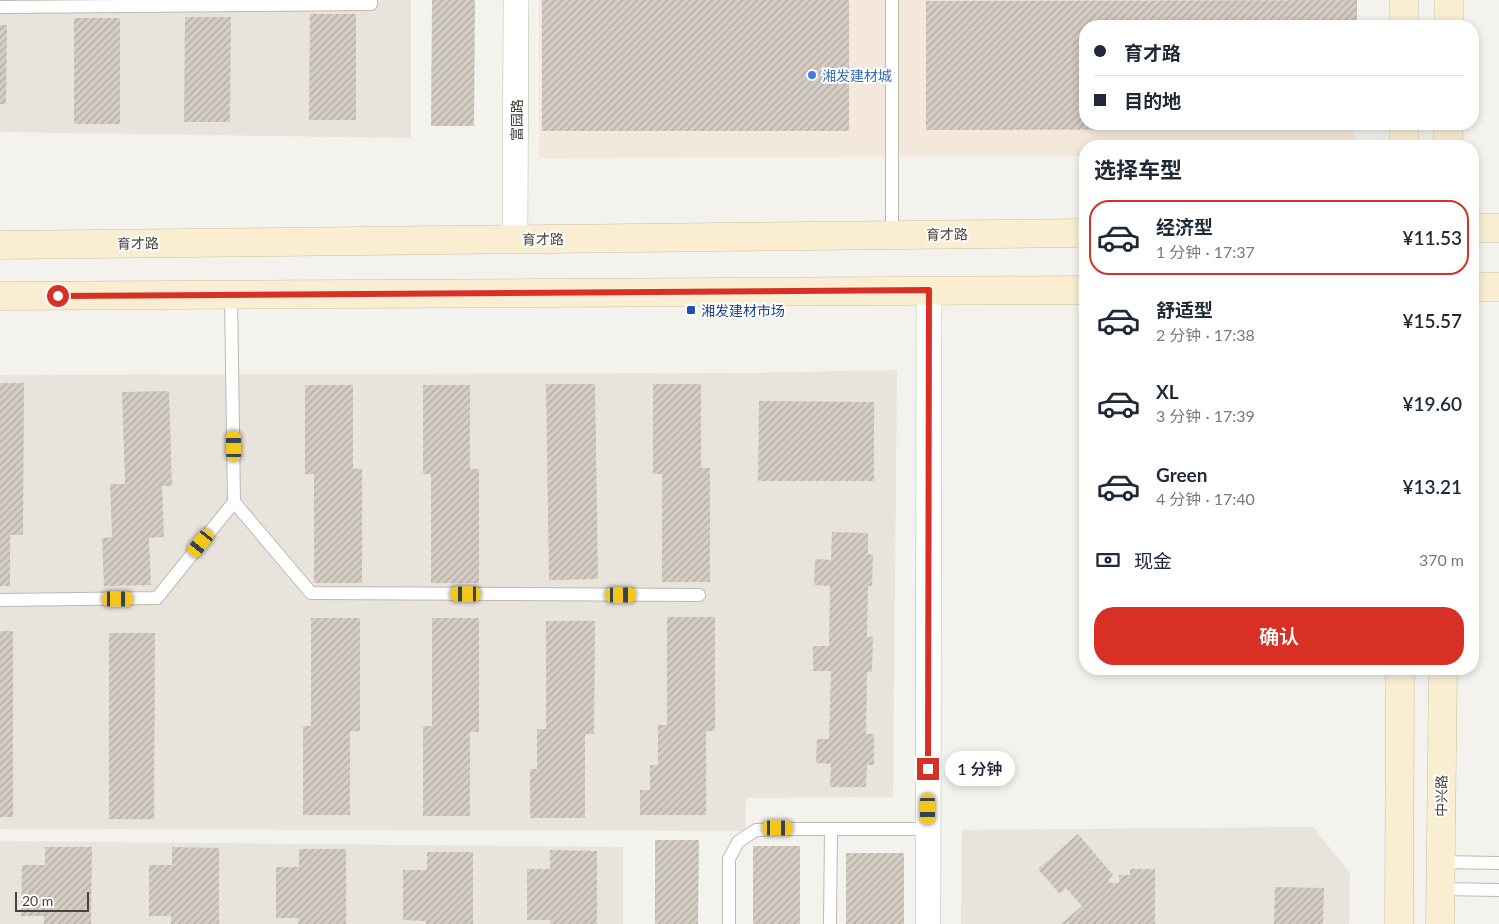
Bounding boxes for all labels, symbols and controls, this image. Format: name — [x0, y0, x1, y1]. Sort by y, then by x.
text: 育才路 — [1124, 41, 1181, 64]
place label: 湘发建材城 — [822, 67, 892, 84]
marker: 湘发建材城 — [806, 69, 818, 81]
text: 目的地 — [1124, 89, 1181, 112]
street label: 富园路 — [508, 99, 525, 141]
text: 选择车型 — [1094, 156, 1182, 183]
icon: car — [1096, 215, 1141, 260]
text: 经济型 — [1156, 215, 1213, 238]
street label: 育才路 — [926, 225, 968, 243]
text: ¥11.53 — [1402, 226, 1462, 249]
street label: 育才路 — [522, 230, 564, 248]
street label: 育才路 — [117, 234, 159, 252]
text: 1 分钟 · 17:37 — [1156, 242, 1255, 261]
route start — [47, 285, 69, 307]
icon: car — [1096, 298, 1141, 343]
text: 舒适型 — [1156, 298, 1213, 321]
place label: 湘发建材市场 — [701, 302, 785, 319]
marker: 湘发建材市场 — [685, 304, 697, 316]
text: ¥15.57 — [1402, 309, 1462, 332]
text: 2 分钟 · 17:38 — [1156, 325, 1255, 344]
text: XL — [1156, 380, 1179, 403]
icon: car — [1096, 381, 1141, 426]
text: ¥19.60 — [1402, 392, 1462, 415]
text: 3 分钟 · 17:39 — [1156, 406, 1255, 425]
car — [226, 431, 241, 461]
text: Green — [1156, 463, 1207, 486]
icon: car — [1096, 464, 1141, 509]
text: ¥13.21 — [1402, 475, 1462, 498]
text: 4 分钟 · 17:40 — [1156, 489, 1255, 508]
car — [185, 527, 216, 559]
icon: cash — [1094, 546, 1122, 574]
text: 现金 — [1134, 549, 1172, 572]
text: 370 m — [1419, 550, 1464, 569]
car — [451, 587, 481, 602]
car — [606, 588, 636, 603]
car — [103, 592, 133, 607]
button: 确认 — [1094, 607, 1464, 665]
callout: 1 分钟 — [946, 752, 1016, 786]
route end — [917, 758, 939, 780]
text: 1 分钟 — [957, 759, 1003, 778]
street label: 中兴路 — [1432, 775, 1450, 817]
car — [920, 794, 935, 824]
car — [763, 821, 793, 836]
scale bar — [15, 889, 89, 912]
text: 20 m — [22, 892, 53, 909]

